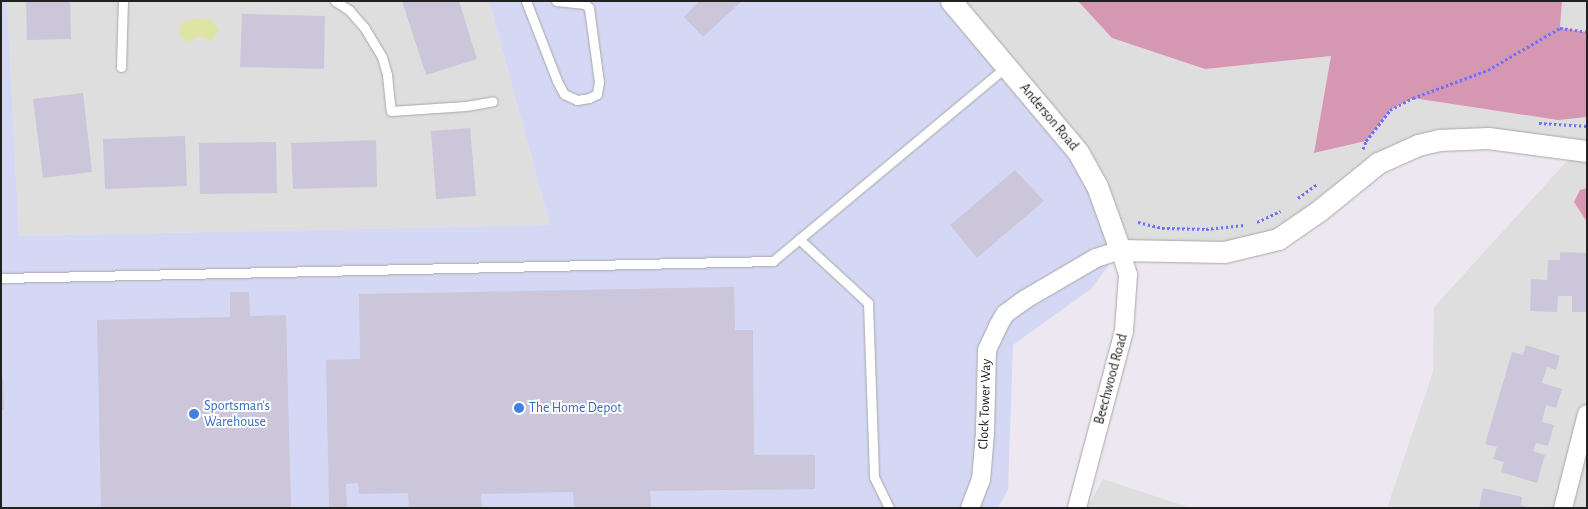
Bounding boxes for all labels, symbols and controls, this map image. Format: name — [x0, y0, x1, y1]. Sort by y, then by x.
street label: Anderson Road — [1016, 80, 1082, 154]
street label: Beechwood Road — [1091, 332, 1131, 426]
street label: Clock Tower Way — [975, 358, 995, 450]
place label: Sportsman's Warehouse — [204, 398, 270, 431]
place label: The Home Depot — [529, 400, 622, 416]
marker: The Home Depot — [513, 402, 525, 414]
marker: Sportsman's Warehouse — [188, 408, 200, 420]

